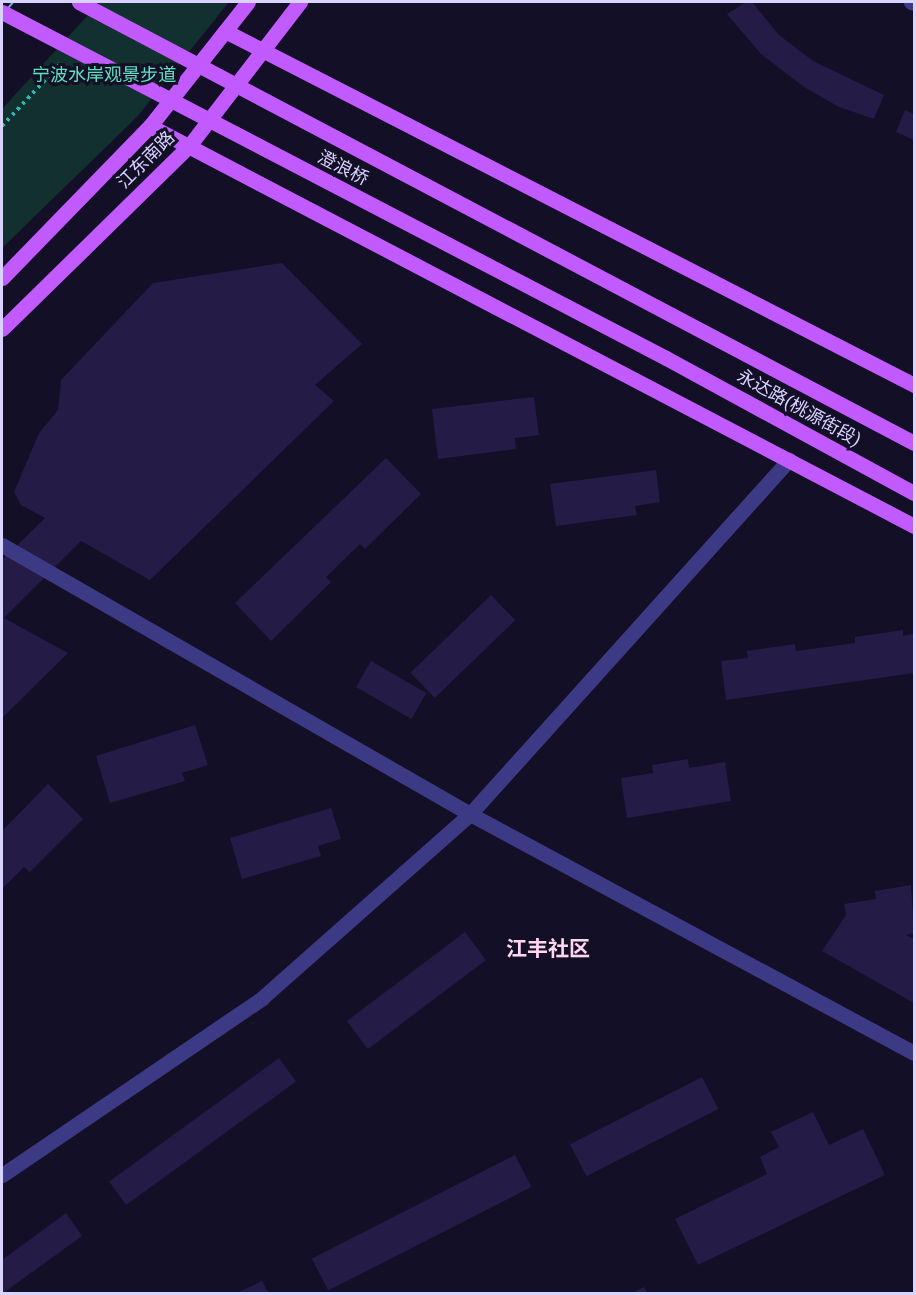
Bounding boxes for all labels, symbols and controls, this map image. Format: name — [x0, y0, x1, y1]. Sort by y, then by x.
park label: 宁波水岸观景步道 — [32, 64, 176, 86]
street label: 江东南路 — [113, 127, 179, 193]
street label: 澄浪桥 — [314, 146, 372, 190]
street label: 永达路(桃源街段) — [733, 365, 865, 451]
district label: 江丰社区 — [506, 936, 590, 962]

